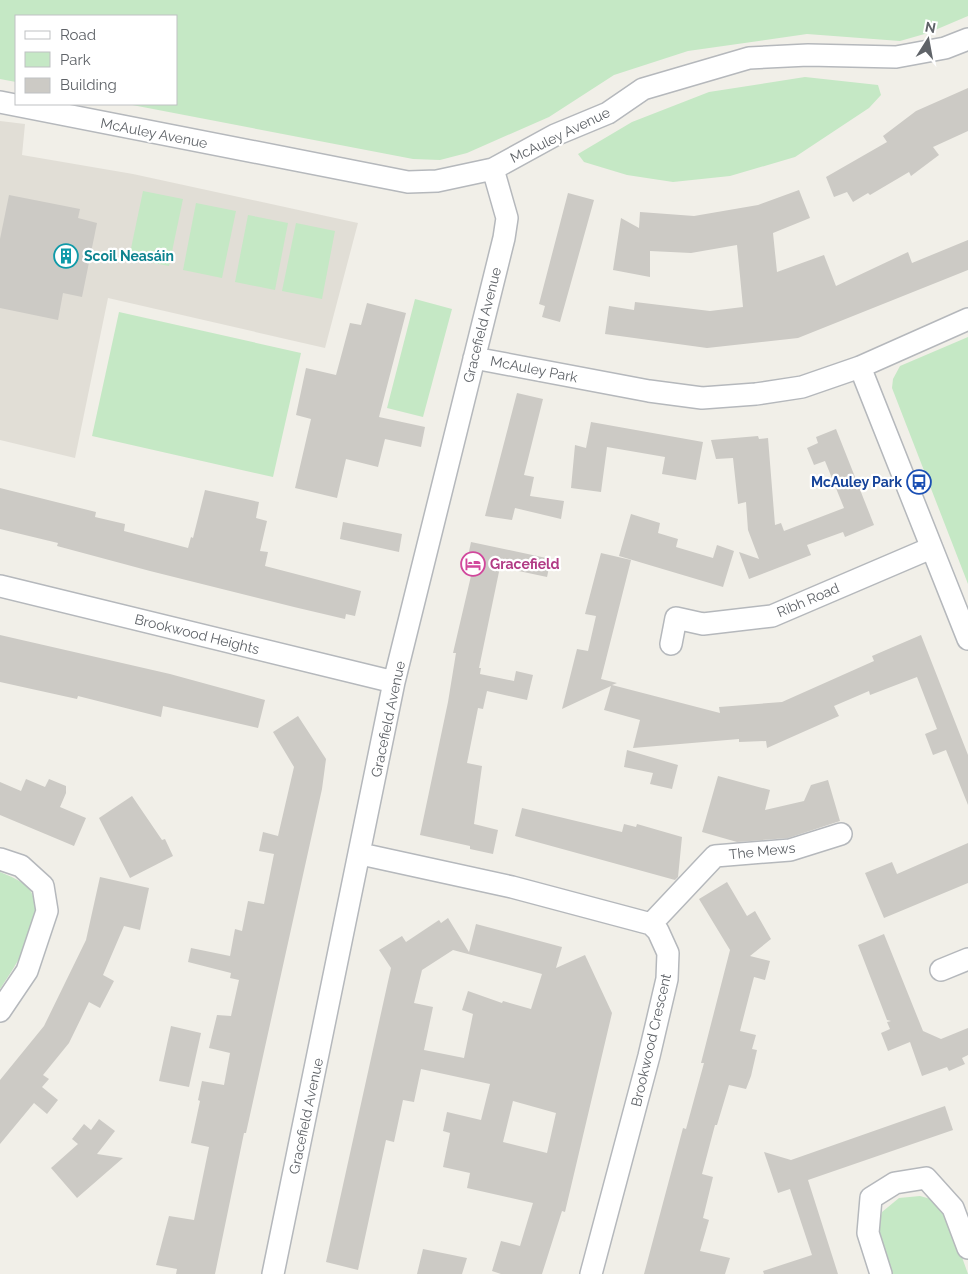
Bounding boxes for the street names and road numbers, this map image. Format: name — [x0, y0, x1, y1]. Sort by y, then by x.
street label: McAuley Avenue — [508, 104, 612, 166]
street label: McAuley Avenue — [99, 115, 209, 151]
street label: Gracefield Avenue — [460, 266, 504, 384]
street label: McAuley Park — [489, 353, 580, 385]
street label: Ribh Road — [774, 580, 842, 620]
street label: Brookwood Heights — [133, 611, 261, 657]
street label: Gracefield Avenue — [368, 659, 408, 779]
street label: The Mews — [728, 840, 796, 862]
street label: Brookwood Crescent — [628, 972, 674, 1108]
street label: Gracefield Avenue — [286, 1056, 326, 1176]

